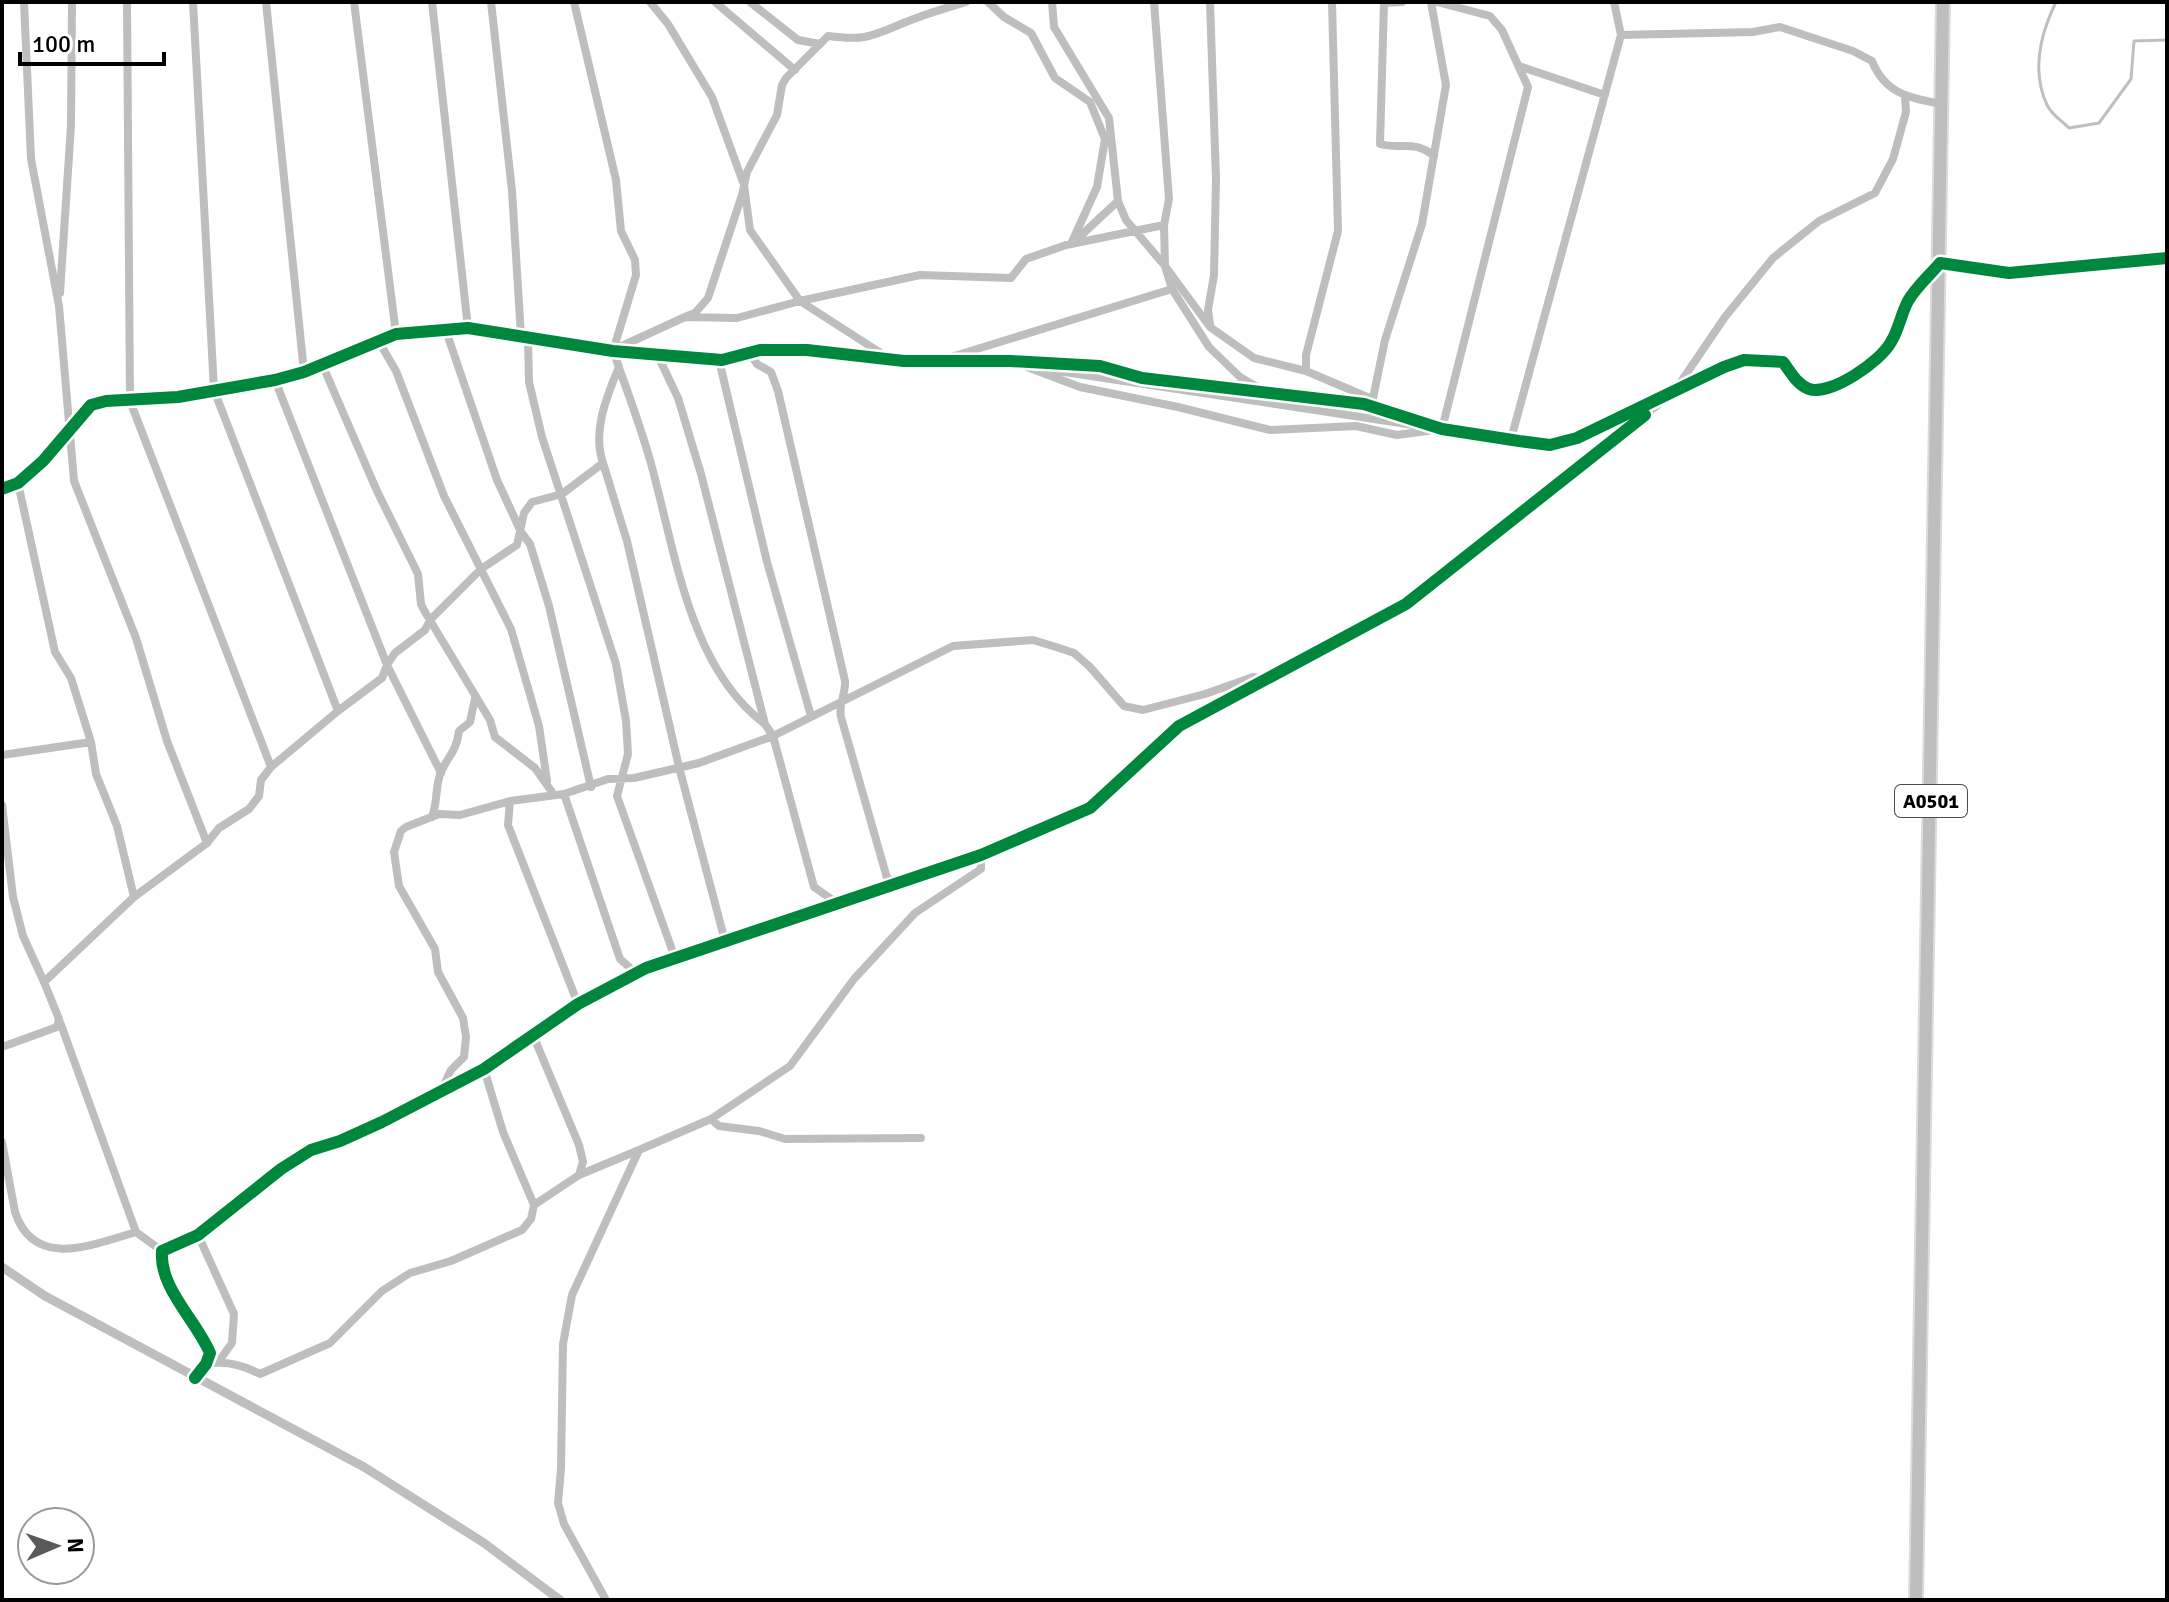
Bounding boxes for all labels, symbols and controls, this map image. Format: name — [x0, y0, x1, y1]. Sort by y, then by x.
scale bar — [20, 16, 164, 66]
text: 100 m — [32, 29, 95, 59]
road number: A0501 — [1895, 785, 1967, 817]
north arrow — [16, 1506, 96, 1586]
text: N — [62, 1537, 89, 1553]

